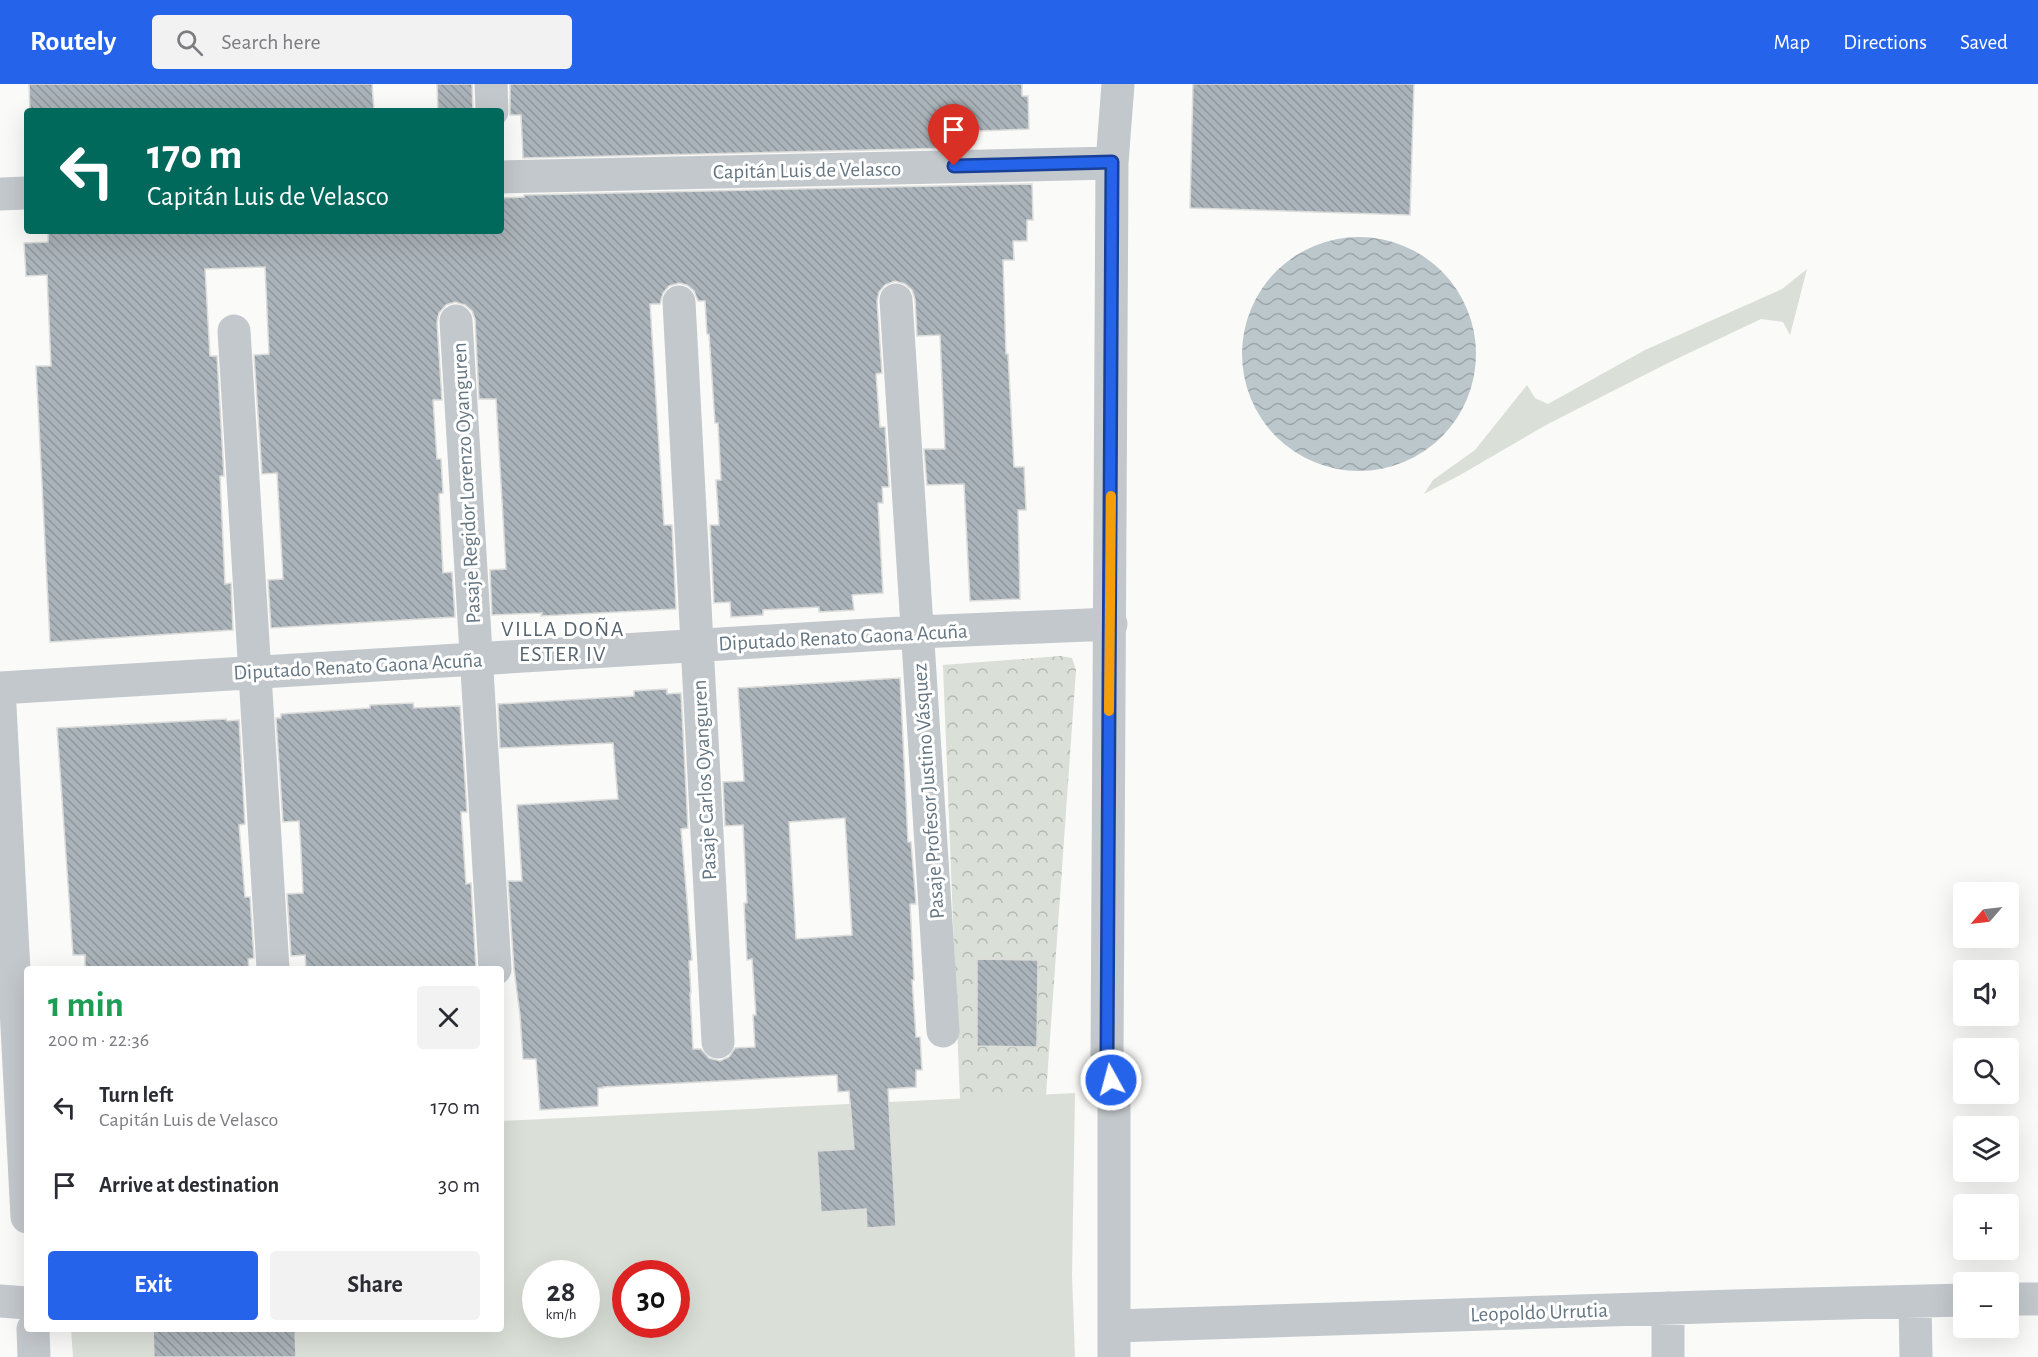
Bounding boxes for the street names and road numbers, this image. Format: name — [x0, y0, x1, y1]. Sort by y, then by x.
street label: Capitán Luis de Velasco — [713, 158, 901, 183]
street label: Pasaje Regidor Lorenzo Oyanguren — [449, 342, 484, 624]
street label: Diputado Renato Gaona Acuña — [718, 620, 968, 655]
street label: Diputado Renato Gaona Acuña — [233, 649, 483, 684]
street label: Pasaje Profesor Justino Vásquez — [909, 662, 948, 920]
street label: Pasaje Carlos Oyanguren — [689, 679, 720, 881]
street label: Leopoldo Urrutia — [1470, 1300, 1609, 1325]

